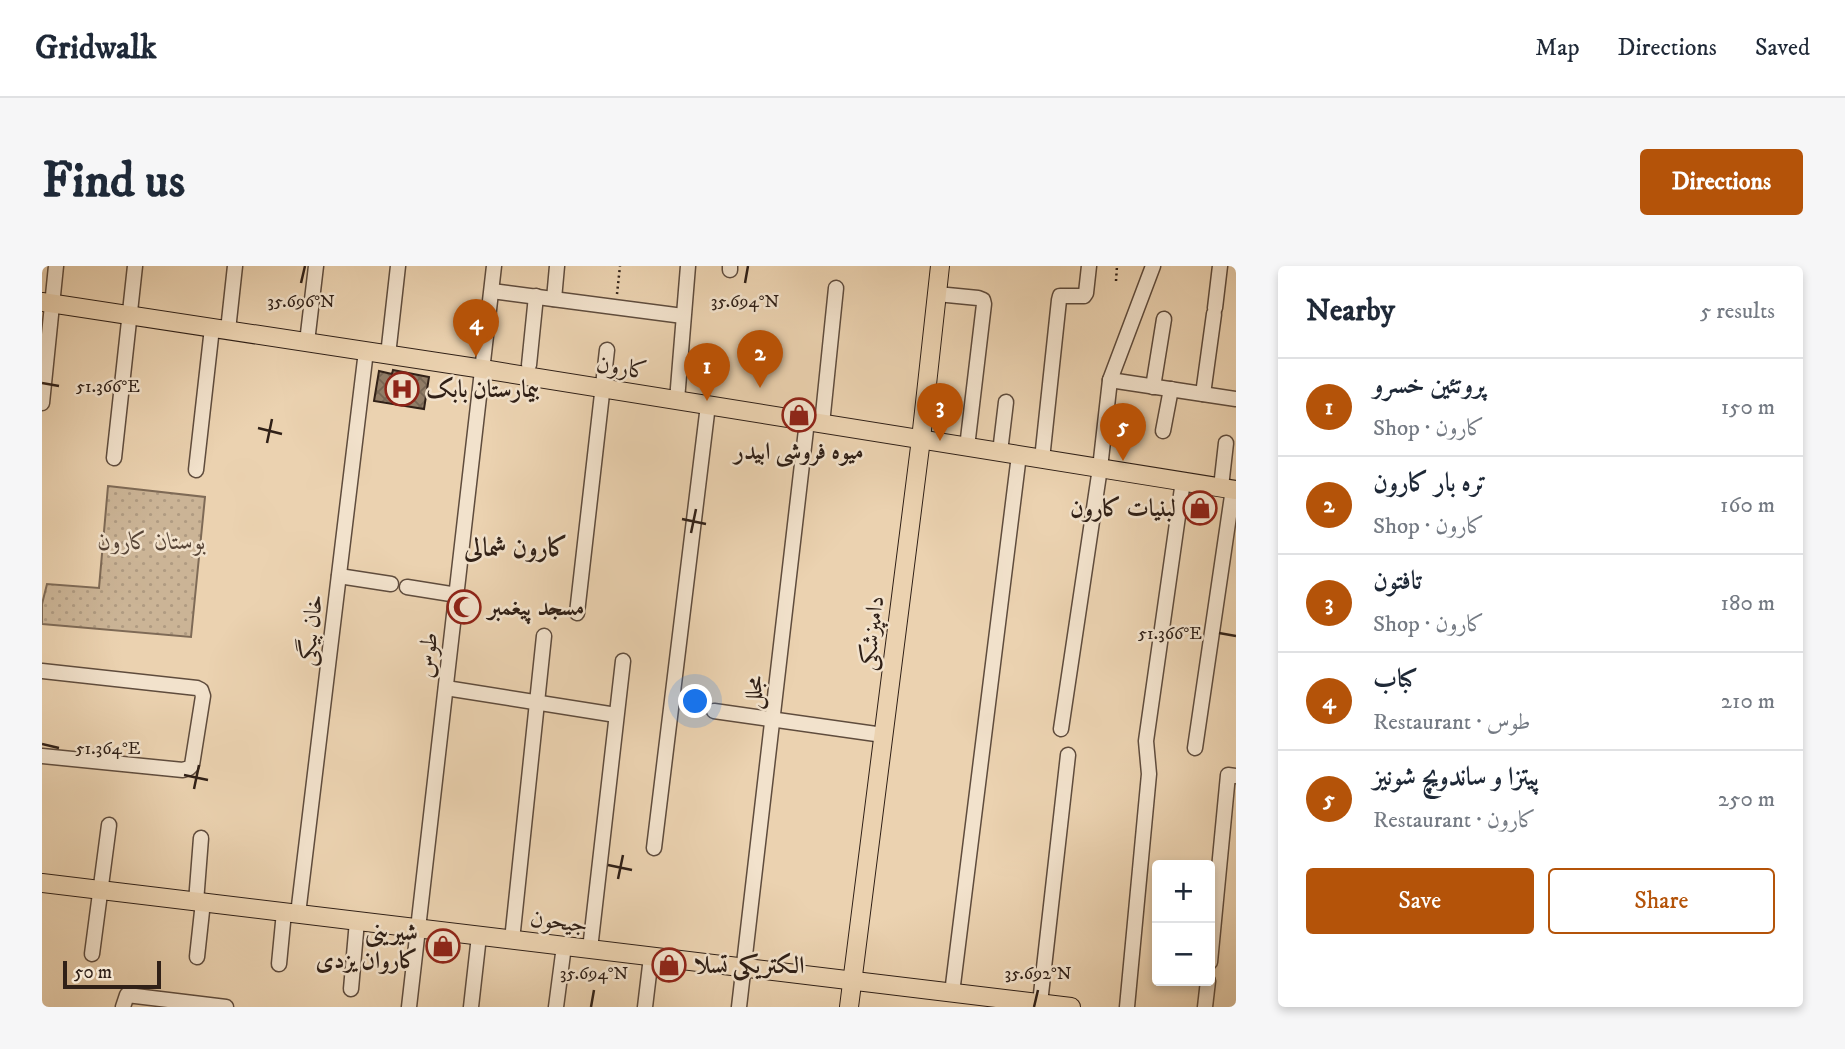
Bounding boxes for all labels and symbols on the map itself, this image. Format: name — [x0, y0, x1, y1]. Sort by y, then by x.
text: 35.696°N — [267, 291, 335, 313]
text: 35.694°N — [711, 291, 780, 313]
pin: 4 — [453, 299, 499, 357]
pin: 2 — [737, 330, 783, 388]
pin: 1 — [684, 343, 730, 401]
street label: کارون — [594, 349, 650, 387]
hospital icon: بیمارستان بابک — [383, 370, 421, 408]
place label: بیمارستان بابک — [426, 375, 539, 405]
text: 51.366°E — [76, 376, 140, 398]
pin: 3 — [917, 383, 963, 441]
shop icon: میوه فروشی ابیدر — [780, 396, 818, 434]
pin: 5 — [1100, 403, 1146, 461]
place label: میوه فروشی ابیدر — [731, 437, 864, 468]
shop icon: لبنیات کارون — [1181, 489, 1219, 527]
place label: لبنیات کارون — [1070, 494, 1176, 524]
park label: بوستان کارون — [98, 527, 207, 557]
district label: کارون شمالی — [463, 532, 568, 565]
mosque icon: مسجد پیغمبر — [445, 588, 483, 626]
street label: خان بیگی — [292, 593, 330, 668]
place label: مسجد پیغمبر — [485, 593, 584, 625]
street label: دامپزشکی — [853, 594, 891, 672]
text: 51.366°E — [1138, 623, 1202, 645]
street label: طوس — [410, 631, 446, 680]
street label: مجلل — [737, 673, 772, 711]
your location — [678, 684, 712, 718]
text: 51.364°E — [76, 738, 141, 760]
street label: جیحون — [528, 904, 590, 940]
place label: شیرینی کاروان یزدی — [315, 918, 418, 976]
shop icon: شیرینی کاروان یزدی — [424, 927, 462, 965]
shop icon: الکتریکی تسلا — [650, 946, 688, 984]
place label: الکتریکی تسلا — [694, 951, 804, 981]
scale bar — [63, 958, 161, 990]
text: 35.694°N — [560, 963, 629, 985]
text: 35.692°N — [1004, 963, 1072, 985]

